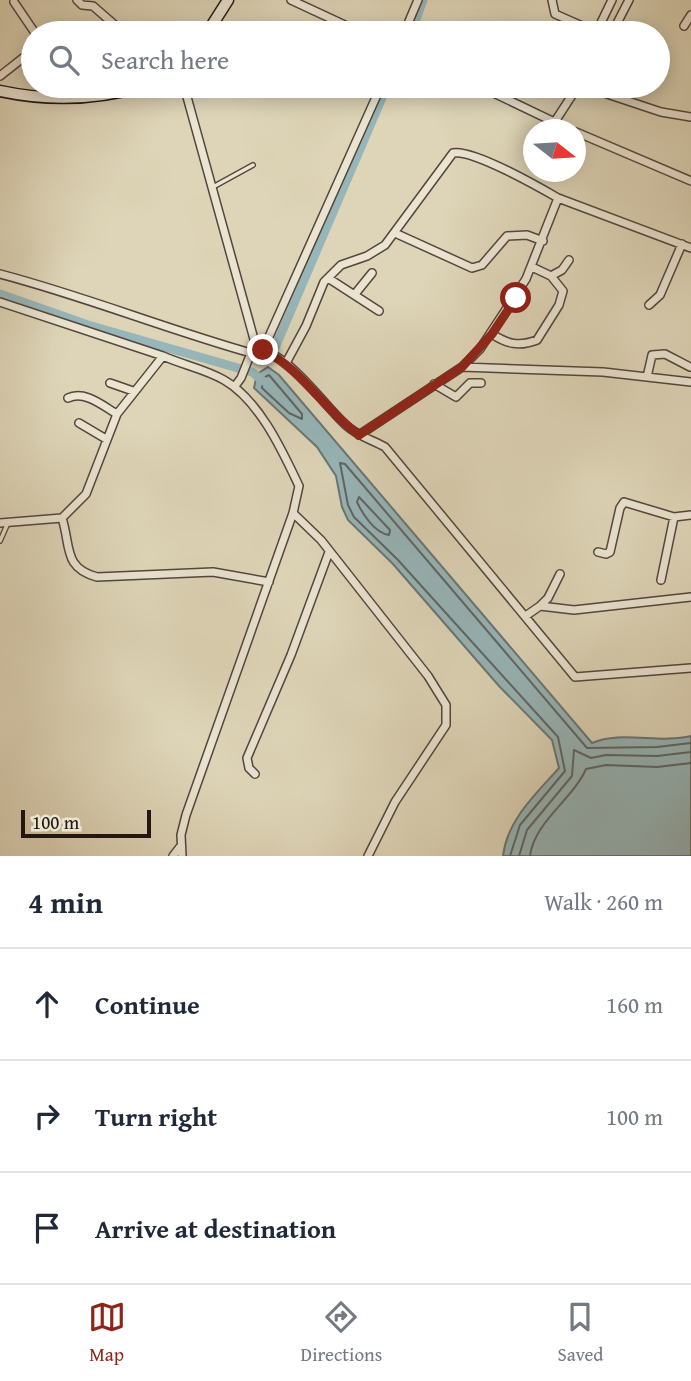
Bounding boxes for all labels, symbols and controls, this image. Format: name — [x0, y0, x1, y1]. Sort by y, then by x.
search box — [21, 21, 670, 98]
text: Search here — [101, 40, 229, 79]
icon: search — [45, 41, 83, 79]
north arrow — [523, 119, 586, 182]
route start — [500, 282, 531, 313]
route end — [247, 334, 278, 365]
scale bar — [21, 807, 150, 839]
text: 100 m — [32, 808, 79, 836]
text: 4 min — [28, 880, 103, 924]
text: Walk · 260 m — [544, 885, 663, 918]
icon: ahead — [28, 985, 66, 1023]
text: Continue — [95, 985, 200, 1024]
text: 160 m — [606, 988, 663, 1021]
icon: right — [28, 1097, 66, 1135]
text: Turn right — [95, 1097, 217, 1136]
text: 100 m — [606, 1100, 663, 1133]
icon: arrive — [28, 1209, 66, 1247]
text: Arrive at destination — [95, 1209, 336, 1248]
tab: Map — [88, 1298, 126, 1368]
tab: Directions — [301, 1298, 382, 1368]
tab: Saved — [557, 1298, 603, 1368]

